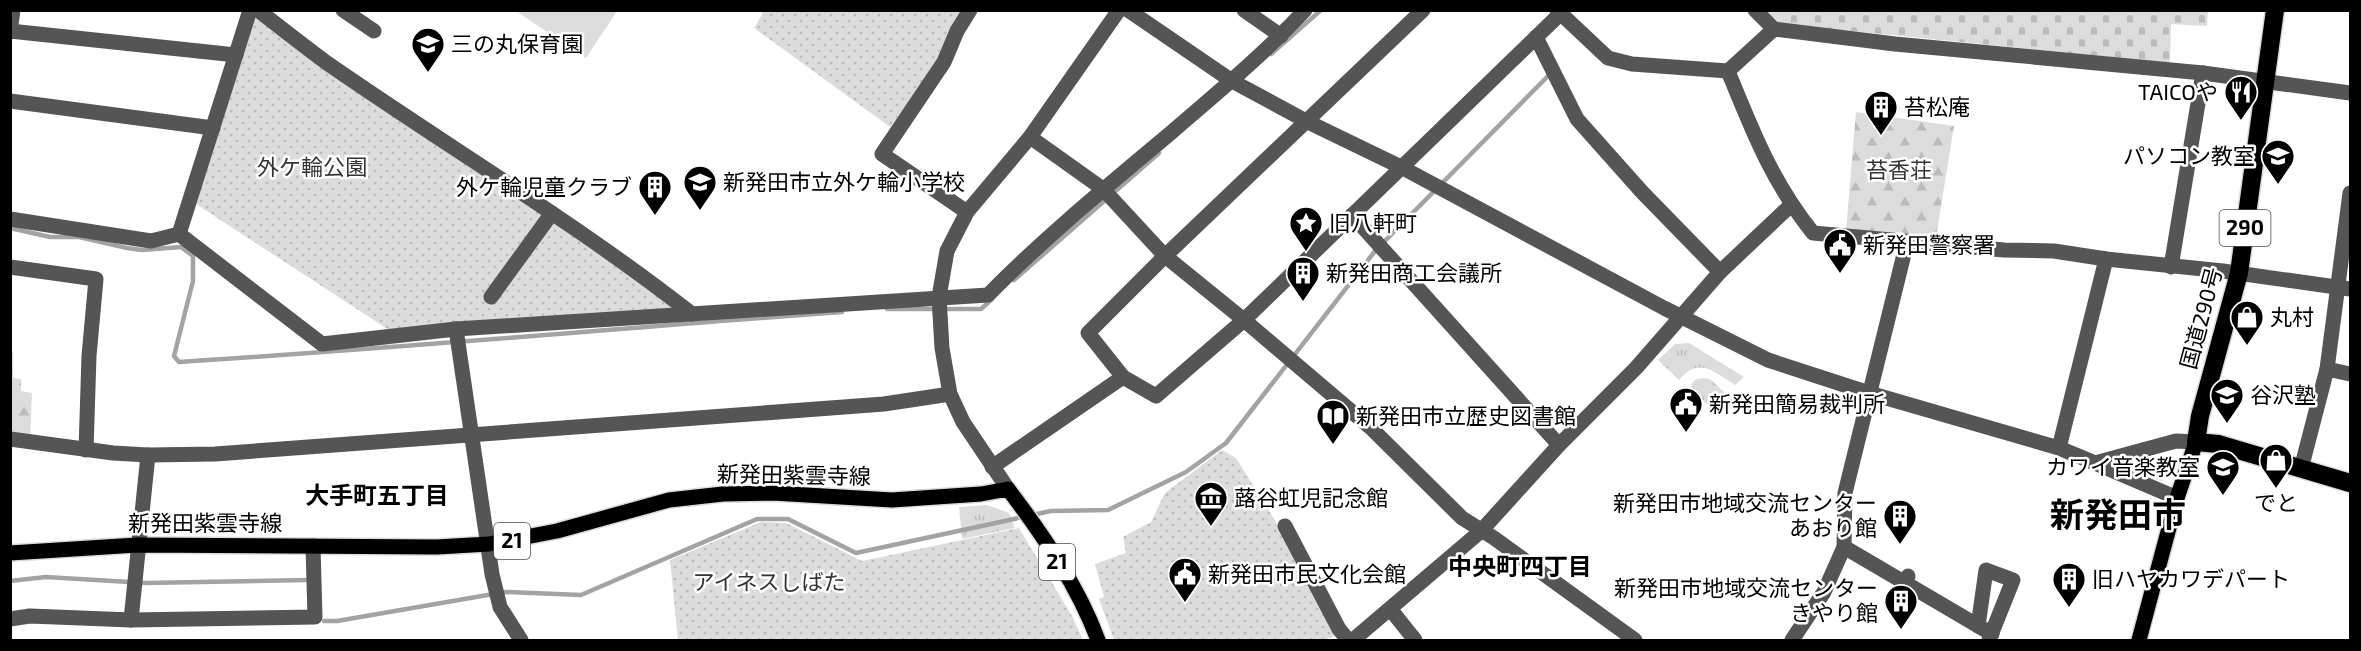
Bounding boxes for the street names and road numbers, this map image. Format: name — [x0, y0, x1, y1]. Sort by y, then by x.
road number: 290 — [2220, 210, 2270, 246]
street label: 国道290号 — [2174, 264, 2226, 371]
street label: 新発田紫雲寺線 — [717, 460, 871, 488]
street label: 新発田紫雲寺線 — [128, 509, 282, 535]
road number: 21 — [494, 523, 530, 559]
road number: 21 — [1039, 544, 1075, 580]

